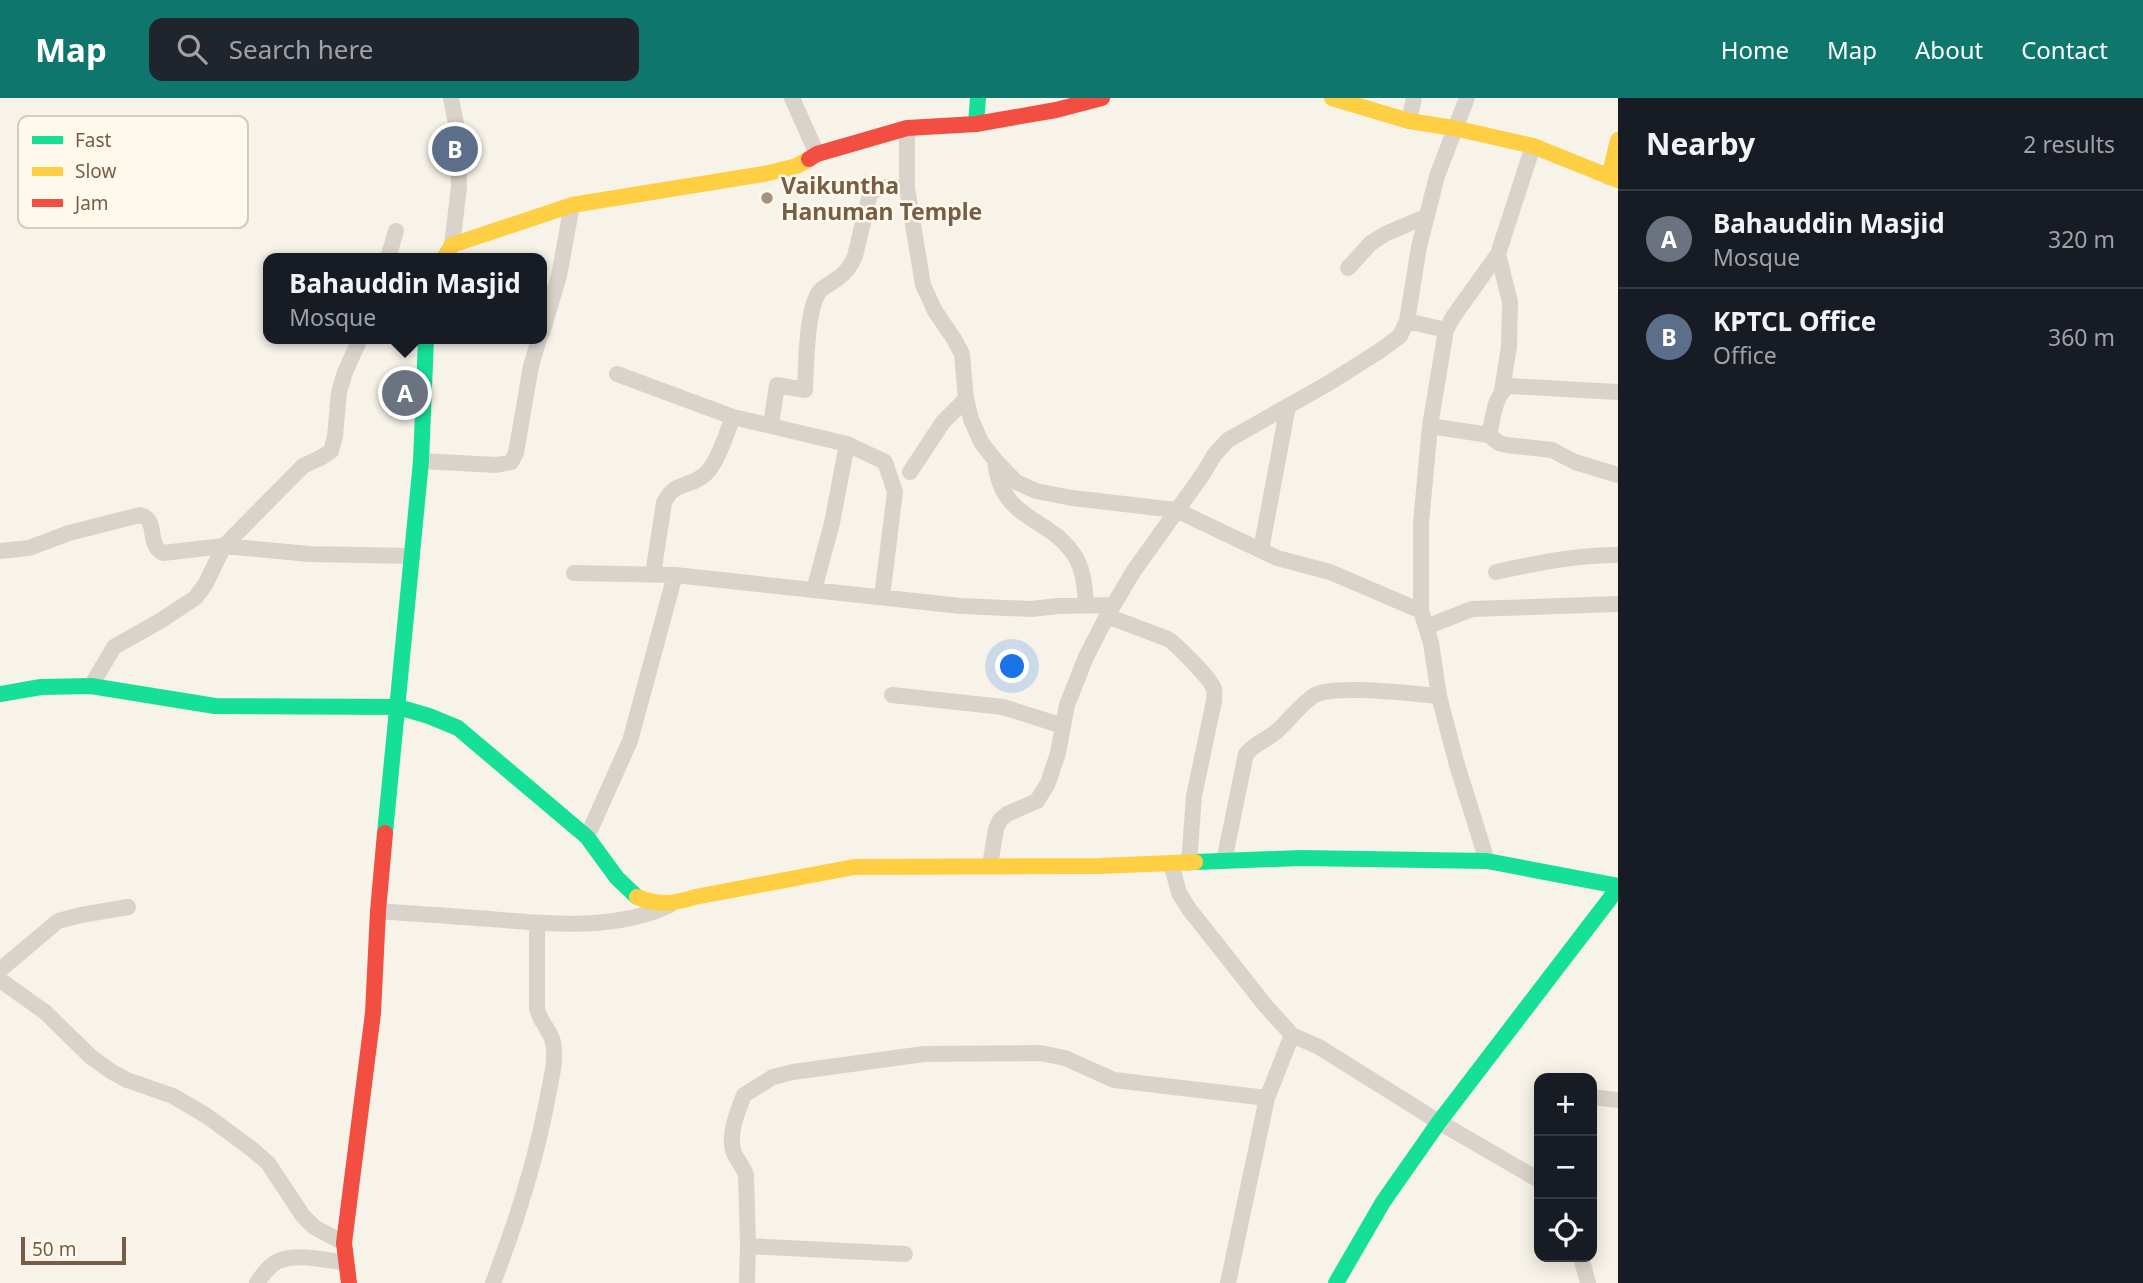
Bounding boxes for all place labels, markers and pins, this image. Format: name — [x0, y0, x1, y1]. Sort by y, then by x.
pin: B — [432, 123, 478, 175]
place label: Vaikuntha Hanuman Temple — [781, 169, 982, 227]
marker: Vaikuntha Hanuman Temple — [759, 190, 775, 206]
pin: A — [382, 367, 428, 419]

